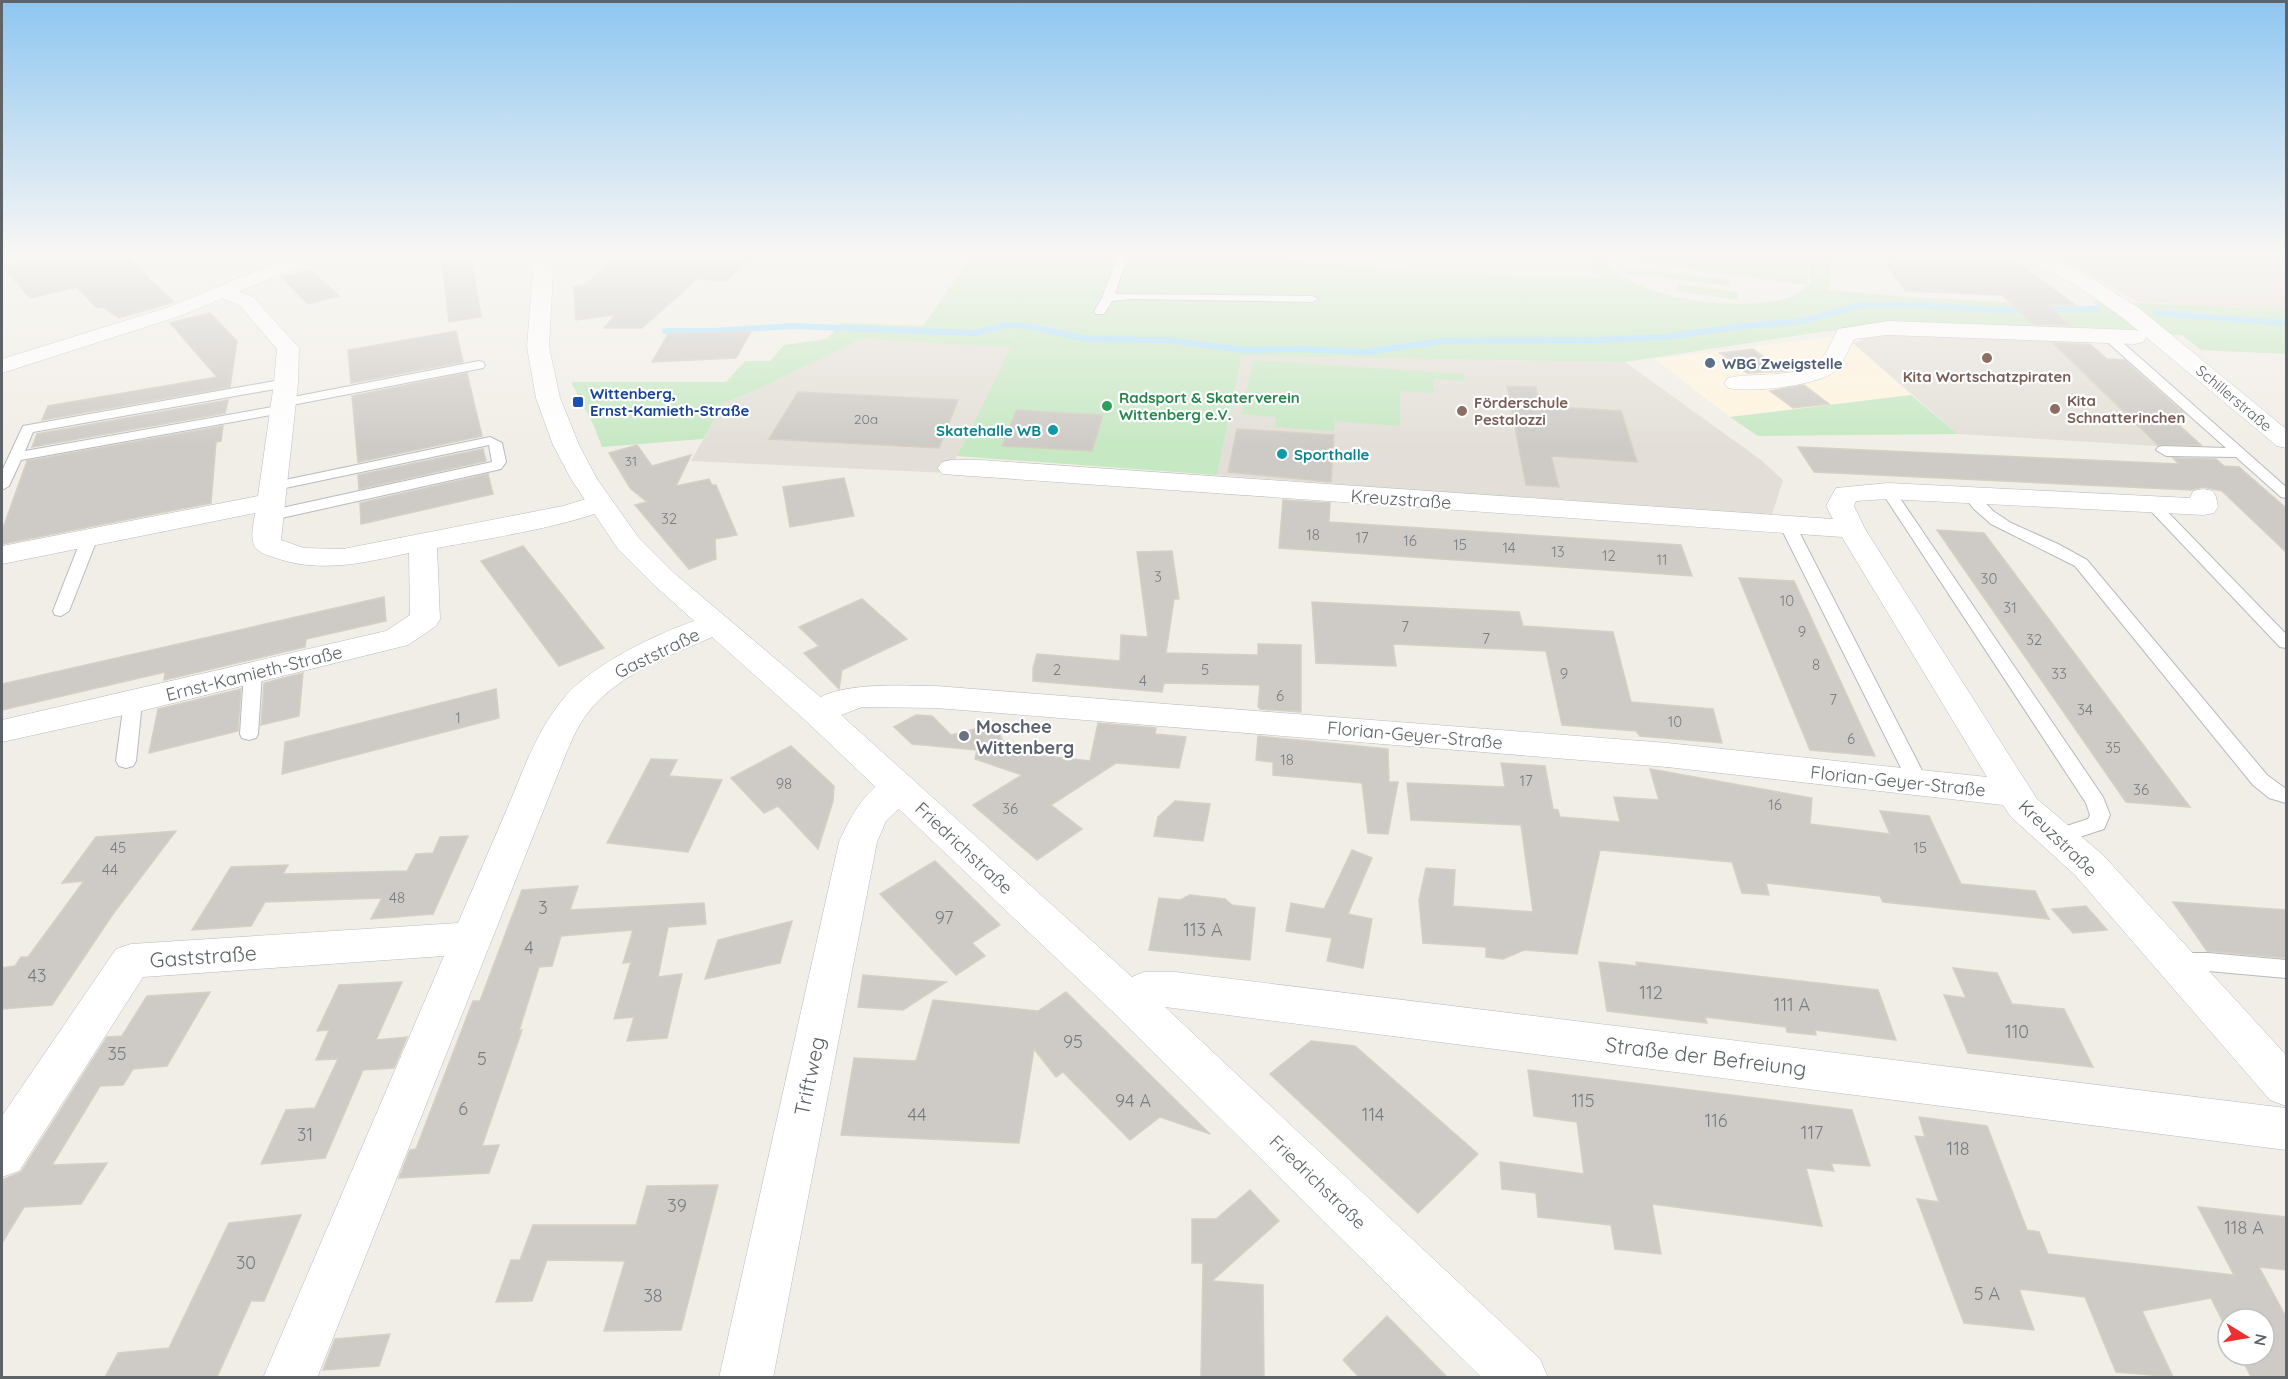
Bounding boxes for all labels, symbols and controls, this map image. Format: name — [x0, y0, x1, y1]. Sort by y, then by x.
marker: Kita Wortschatzpiraten — [1980, 351, 1994, 365]
place label: WBG Zweigstelle — [1722, 354, 1843, 373]
marker: WBG Zweigstelle — [1703, 356, 1717, 370]
street label: Schillerstraße — [2192, 361, 2276, 435]
place label: Kita Wortschatzpiraten — [1903, 367, 2071, 386]
place label: Wittenberg, Ernst-Kamieth-Straße — [590, 384, 750, 420]
place label: Radsport & Skaterverein Wittenberg e.V. — [1119, 388, 1300, 424]
place label: Kita Schnatterinchen — [2067, 391, 2185, 427]
place label: Förderschule Pestalozzi — [1474, 393, 1568, 429]
marker: Wittenberg, Ernst-Kamieth-Straße — [571, 395, 585, 409]
marker: Radsport & Skaterverein Wittenberg e.V. — [1100, 399, 1114, 413]
marker: Kita Schnatterinchen — [2048, 402, 2062, 416]
marker: Förderschule Pestalozzi — [1455, 404, 1469, 418]
house number: 20a — [854, 410, 878, 428]
place label: Skatehalle WB — [936, 421, 1041, 440]
marker: Skatehalle WB — [1046, 423, 1060, 437]
place label: Sporthalle — [1294, 445, 1370, 464]
marker: Sporthalle — [1275, 447, 1289, 461]
house number: 31 — [625, 452, 637, 470]
street label: Kreuzstraße — [1350, 484, 1452, 514]
house number: 32 — [661, 509, 677, 528]
house number: 18 — [1306, 525, 1320, 544]
house number: 17 — [1355, 528, 1369, 547]
house number: 16 — [1403, 531, 1417, 550]
house number: 15 — [1453, 535, 1467, 554]
house number: 14 — [1502, 538, 1516, 557]
house number: 13 — [1551, 542, 1565, 561]
house number: 12 — [1602, 546, 1616, 565]
house number: 11 — [1656, 550, 1668, 569]
house number: 3 — [1154, 567, 1162, 586]
house number: 30 — [1981, 569, 1997, 588]
house number: 10 — [1780, 591, 1794, 610]
house number: 31 — [2003, 598, 2017, 617]
house number: 7 — [1401, 617, 1409, 636]
house number: 9 — [1798, 622, 1806, 641]
street label: Gaststraße — [611, 623, 703, 683]
house number: 7 — [1482, 629, 1490, 648]
house number: 32 — [2026, 630, 2042, 649]
street label: Ernst-Kamieth-Straße — [163, 640, 345, 706]
house number: 8 — [1812, 655, 1820, 674]
house number: 2 — [1053, 660, 1061, 679]
house number: 5 — [1201, 660, 1209, 679]
house number: 9 — [1560, 664, 1568, 683]
house number: 33 — [2051, 664, 2067, 683]
house number: 4 — [1139, 671, 1147, 690]
house number: 6 — [1276, 686, 1284, 705]
house number: 7 — [1829, 690, 1837, 709]
house number: 34 — [2077, 700, 2093, 719]
house number: 1 — [455, 708, 461, 727]
house number: 10 — [1668, 712, 1682, 731]
place label: Moschee Wittenberg — [976, 715, 1074, 759]
street label: Florian-Geyer-Straße — [1326, 716, 1504, 754]
marker: Moschee Wittenberg — [957, 729, 971, 743]
house number: 6 — [1847, 729, 1855, 748]
house number: 35 — [2105, 738, 2121, 757]
house number: 18 — [1280, 750, 1294, 769]
street label: Florian-Geyer-Straße — [1809, 760, 1987, 802]
house number: 17 — [1519, 771, 1533, 790]
house number: 98 — [776, 774, 792, 793]
house number: 36 — [2133, 780, 2149, 799]
house number: 16 — [1768, 795, 1782, 814]
street label: Kreuzstraße — [2014, 795, 2102, 881]
street label: Friedrichstraße — [910, 797, 1018, 899]
house number: 36 — [1002, 799, 1018, 818]
house number: 45 — [110, 838, 126, 857]
house number: 15 — [1913, 838, 1927, 857]
house number: 44 — [102, 860, 118, 879]
house number: 48 — [389, 888, 405, 907]
house number: 3 — [538, 896, 548, 919]
house number: 97 — [935, 906, 953, 929]
house number: 113 A — [1183, 918, 1223, 941]
house number: 4 — [524, 936, 534, 959]
street label: Gaststraße — [149, 939, 257, 973]
house number: 43 — [28, 964, 46, 987]
house number: 112 — [1639, 981, 1663, 1004]
house number: 111 A — [1774, 993, 1811, 1016]
house number: 110 — [2005, 1020, 2029, 1043]
house number: 95 — [1063, 1030, 1083, 1053]
street label: Straße der Befreiung — [1604, 1031, 1808, 1081]
street label: Triftweg — [788, 1034, 830, 1118]
house number: 35 — [107, 1042, 127, 1065]
house number: 5 — [477, 1047, 487, 1070]
house number: 94 A — [1115, 1089, 1151, 1112]
house number: 115 — [1571, 1089, 1595, 1112]
house number: 6 — [458, 1097, 468, 1120]
house number: 44 — [908, 1103, 926, 1126]
house number: 114 — [1362, 1103, 1384, 1126]
house number: 116 — [1704, 1109, 1728, 1132]
house number: 117 — [1801, 1121, 1823, 1144]
house number: 31 — [297, 1123, 313, 1146]
street label: Friedrichstraße — [1265, 1130, 1371, 1234]
house number: 118 — [1946, 1137, 1970, 1160]
house number: 39 — [667, 1194, 687, 1217]
house number: 118 A — [2224, 1216, 2264, 1239]
house number: 30 — [236, 1251, 256, 1274]
house number: 5 A — [1974, 1282, 2001, 1305]
house number: 38 — [643, 1284, 663, 1307]
north arrow — [2216, 1307, 2276, 1367]
text: N — [2250, 1332, 2272, 1348]

